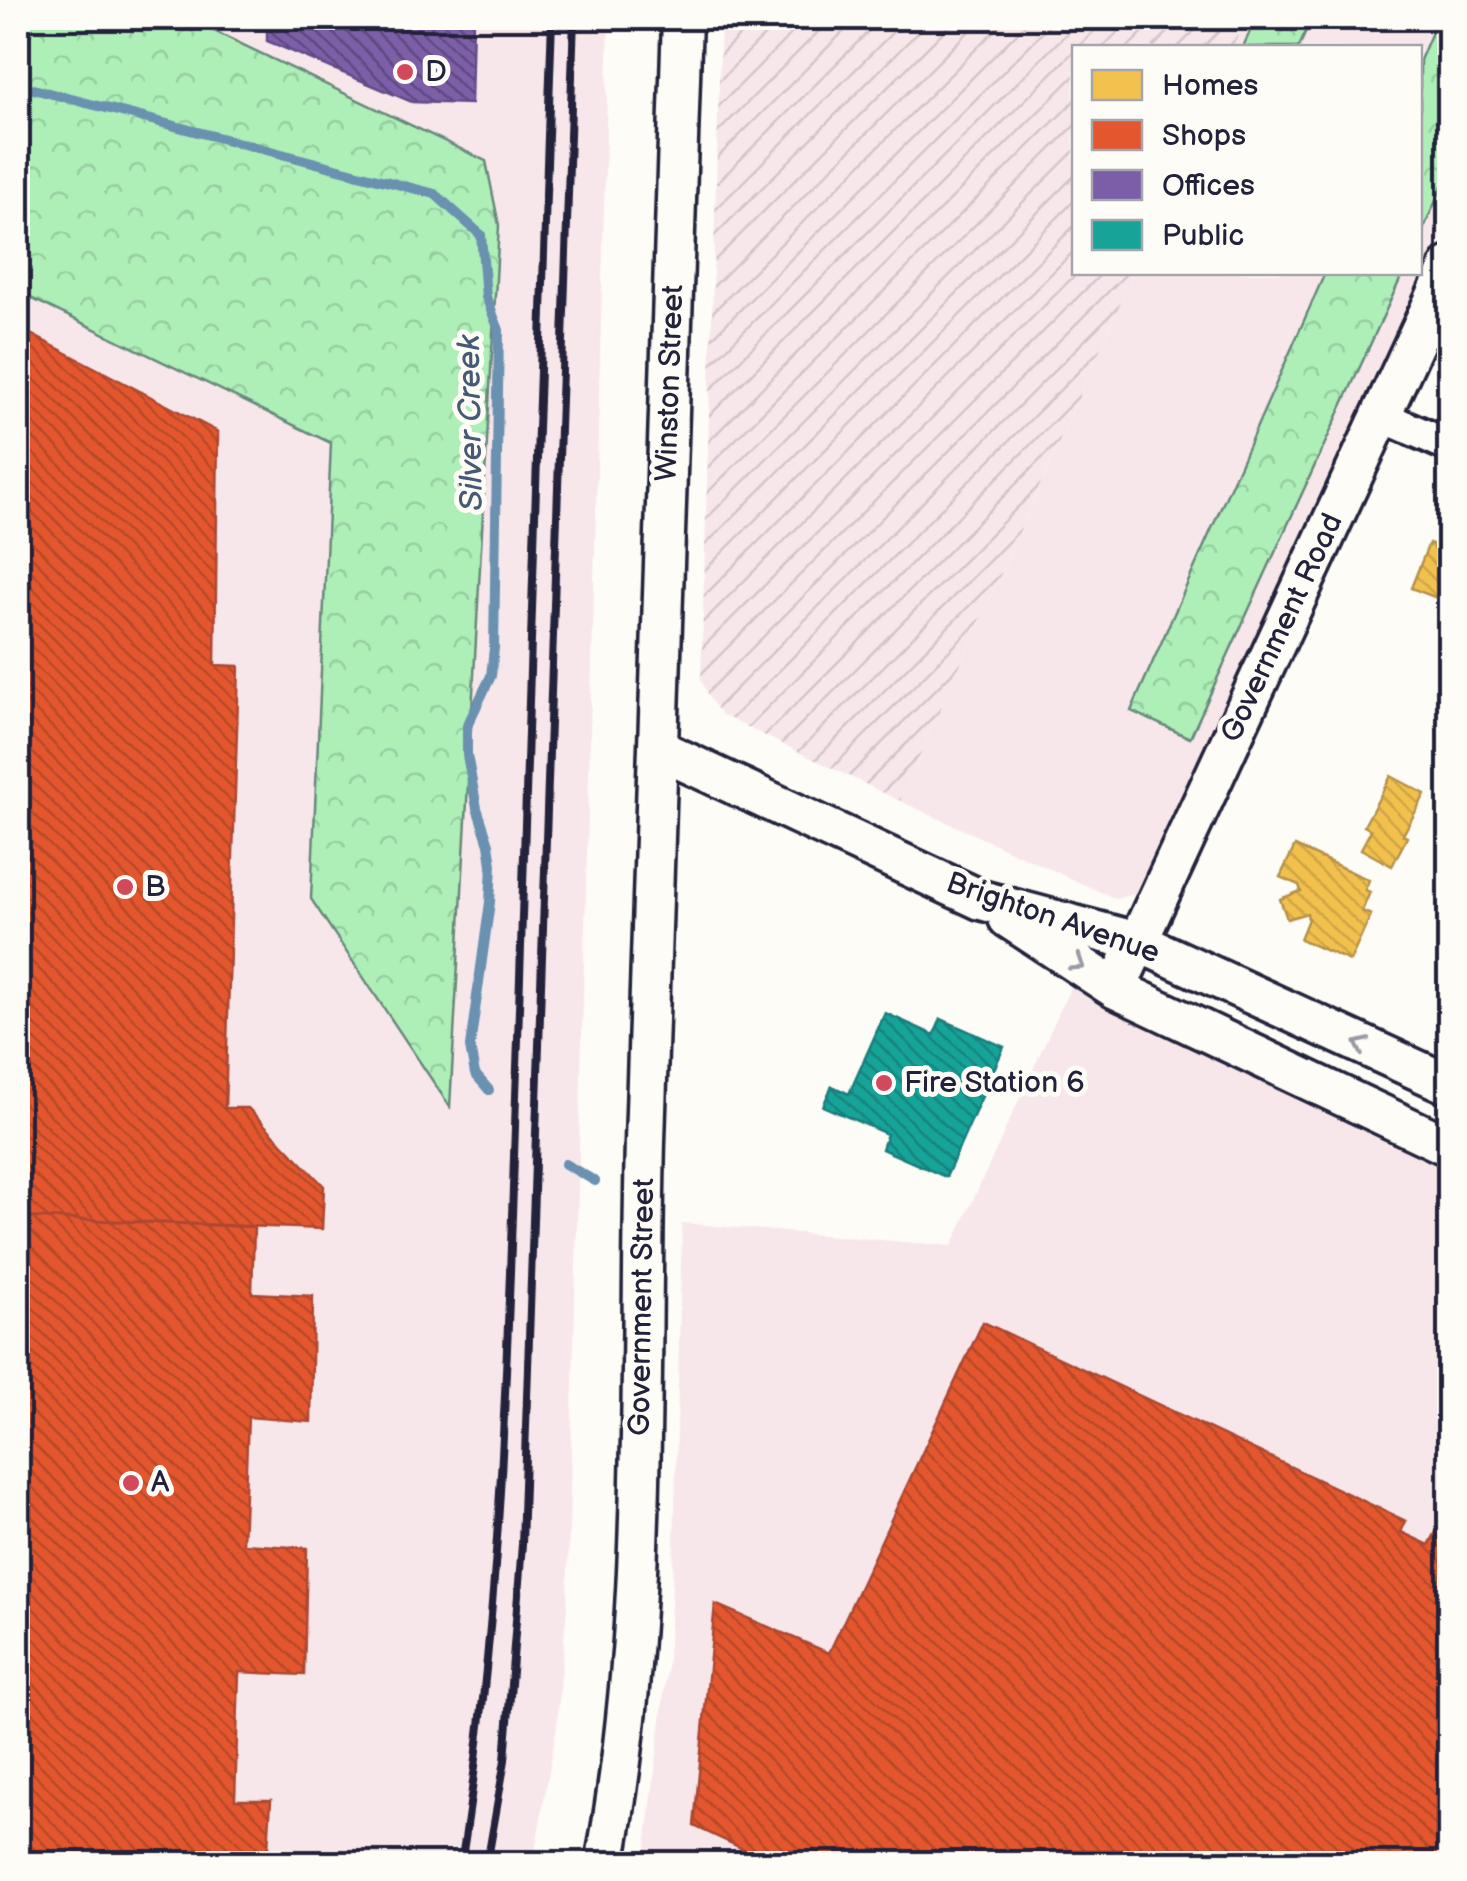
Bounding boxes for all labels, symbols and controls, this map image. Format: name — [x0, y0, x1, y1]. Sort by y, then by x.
legend — [1072, 45, 1422, 275]
place label: D — [425, 54, 447, 90]
marker: D — [394, 61, 416, 83]
text: Homes — [1162, 68, 1259, 104]
text: Shops — [1162, 118, 1246, 154]
text: Offices — [1162, 168, 1255, 204]
text: Public — [1162, 218, 1244, 254]
street label: Winston Street — [649, 284, 691, 482]
water label: Silver Creek — [450, 333, 492, 511]
street label: Government Road — [1213, 508, 1351, 748]
street label: Brighton Avenue — [942, 865, 1164, 971]
place label: B — [145, 869, 166, 905]
marker: B — [114, 876, 136, 898]
one-way arrow — [1066, 952, 1085, 970]
one-way arrow — [1353, 1037, 1371, 1057]
place label: Fire Station 6 — [904, 1065, 1084, 1101]
marker: Fire Station 6 — [873, 1072, 895, 1094]
street label: Government Street — [622, 1178, 662, 1436]
place label: A — [151, 1465, 170, 1501]
marker: A — [120, 1472, 142, 1494]

